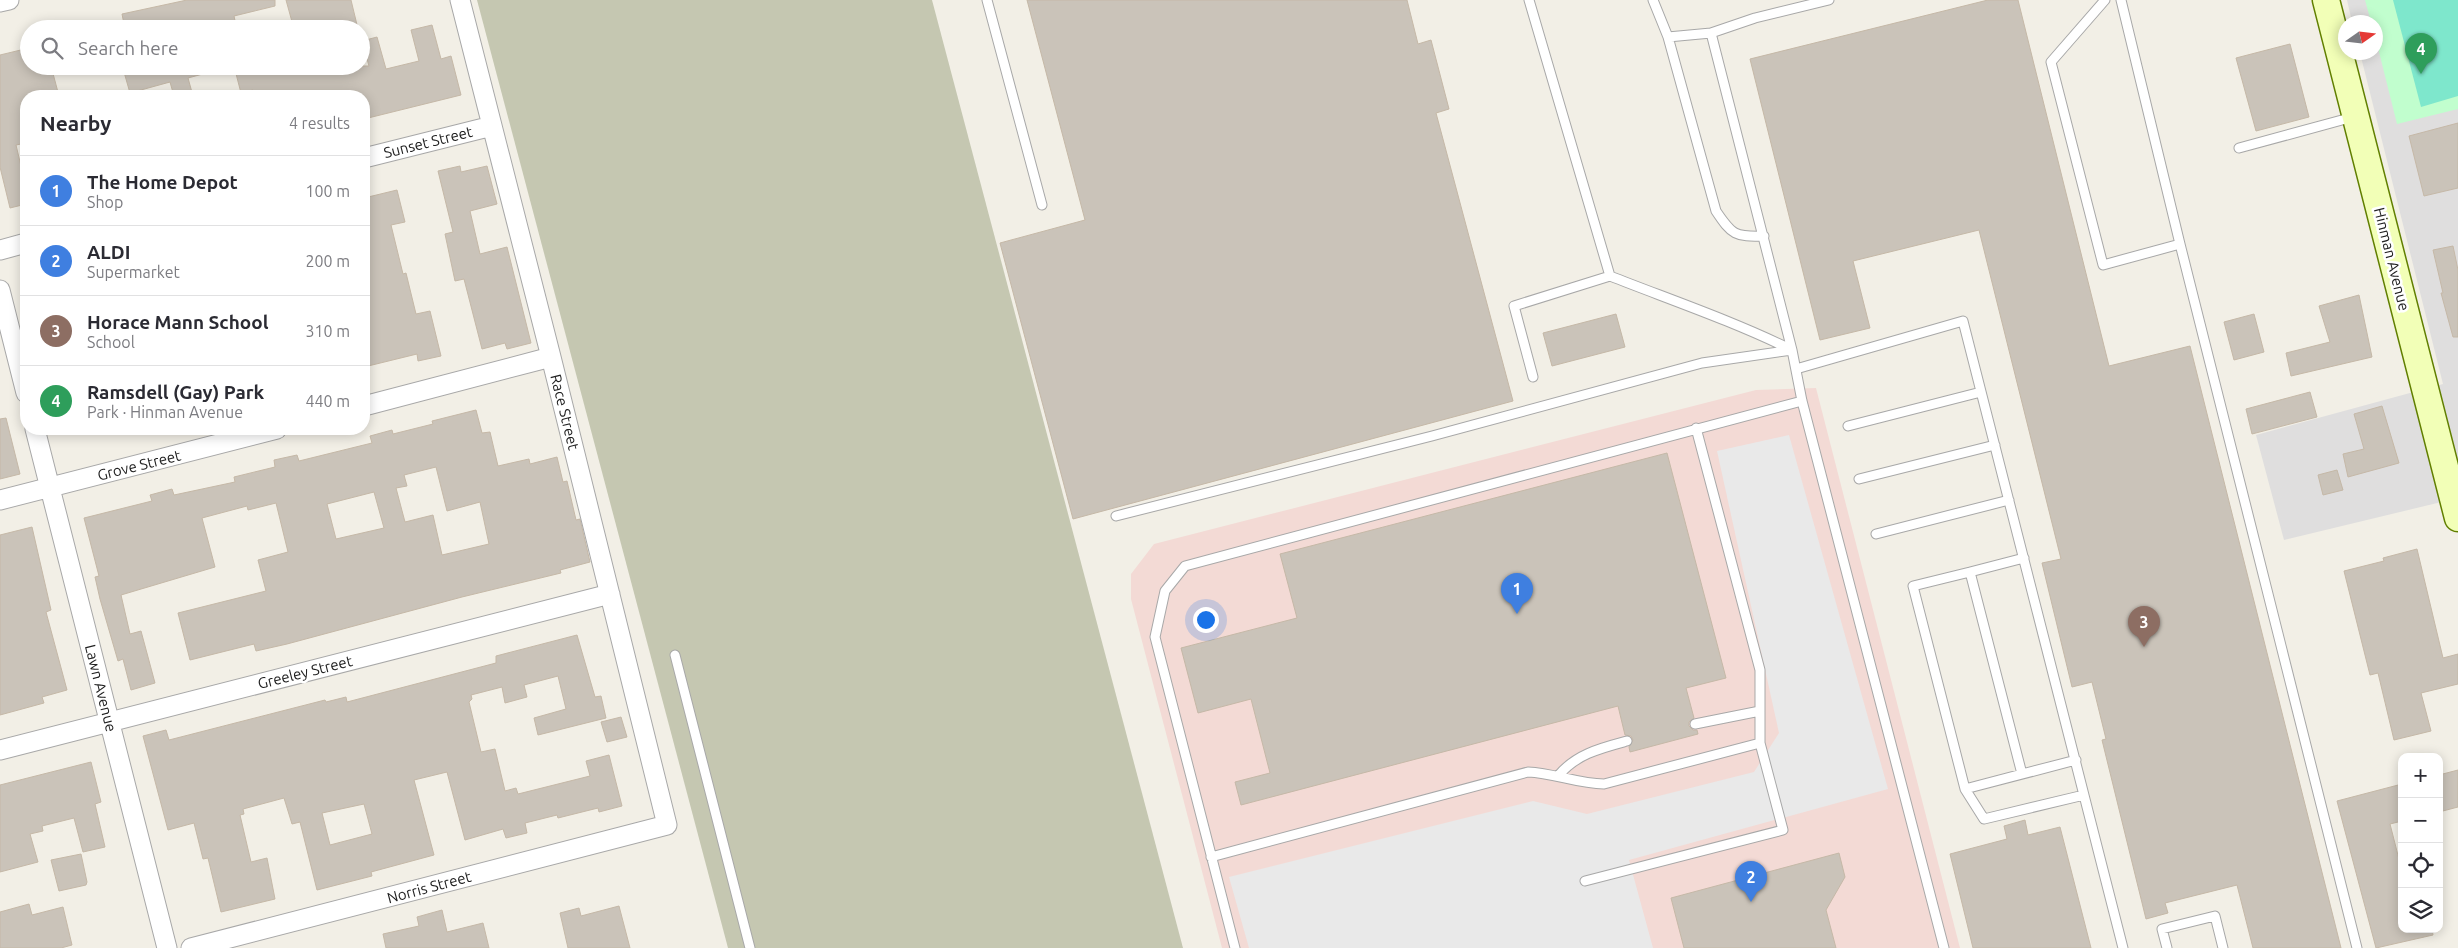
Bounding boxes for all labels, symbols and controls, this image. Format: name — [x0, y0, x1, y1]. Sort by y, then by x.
north arrow — [2338, 15, 2383, 60]
search box — [20, 20, 370, 75]
pin: 4 — [2405, 33, 2437, 74]
icon: search — [38, 34, 66, 62]
text: Search here — [78, 37, 178, 59]
text: Nearby — [40, 111, 111, 135]
text: 4 results — [289, 114, 350, 132]
street label: Sunset Street — [382, 123, 474, 161]
text: The Home Depot — [87, 171, 238, 193]
text: 1 — [51, 182, 61, 200]
text: 100 m — [305, 182, 350, 200]
text: Shop — [87, 193, 123, 211]
street label: Hinman Avenue — [2371, 206, 2413, 312]
text: ALDI — [87, 241, 130, 263]
text: 2 — [51, 252, 61, 270]
text: 200 m — [305, 252, 350, 270]
text: Supermarket — [87, 263, 180, 281]
text: Horace Mann School — [87, 311, 268, 333]
text: 3 — [51, 322, 61, 340]
text: 310 m — [305, 322, 350, 340]
text: School — [87, 333, 135, 351]
street label: Race Street — [547, 372, 583, 452]
text: Ramsdell (Gay) Park — [87, 381, 264, 403]
text: 4 — [51, 392, 61, 410]
text: 440 m — [305, 392, 350, 410]
text: Park · Hinman Avenue — [87, 403, 243, 421]
street label: Grove Street — [96, 446, 183, 484]
pin: 1 — [1501, 573, 1533, 614]
pin: 3 — [2128, 606, 2160, 647]
your location — [1193, 607, 1219, 633]
street label: Lawn Avenue — [82, 643, 120, 733]
street label: Greeley Street — [256, 652, 354, 692]
map controls — [2398, 753, 2443, 933]
button: + — [2398, 753, 2443, 798]
button: − — [2398, 798, 2443, 843]
button: locate — [2398, 843, 2443, 888]
pin: 2 — [1735, 861, 1767, 902]
street label: Norris Street — [385, 868, 473, 906]
button: layers — [2398, 888, 2443, 933]

